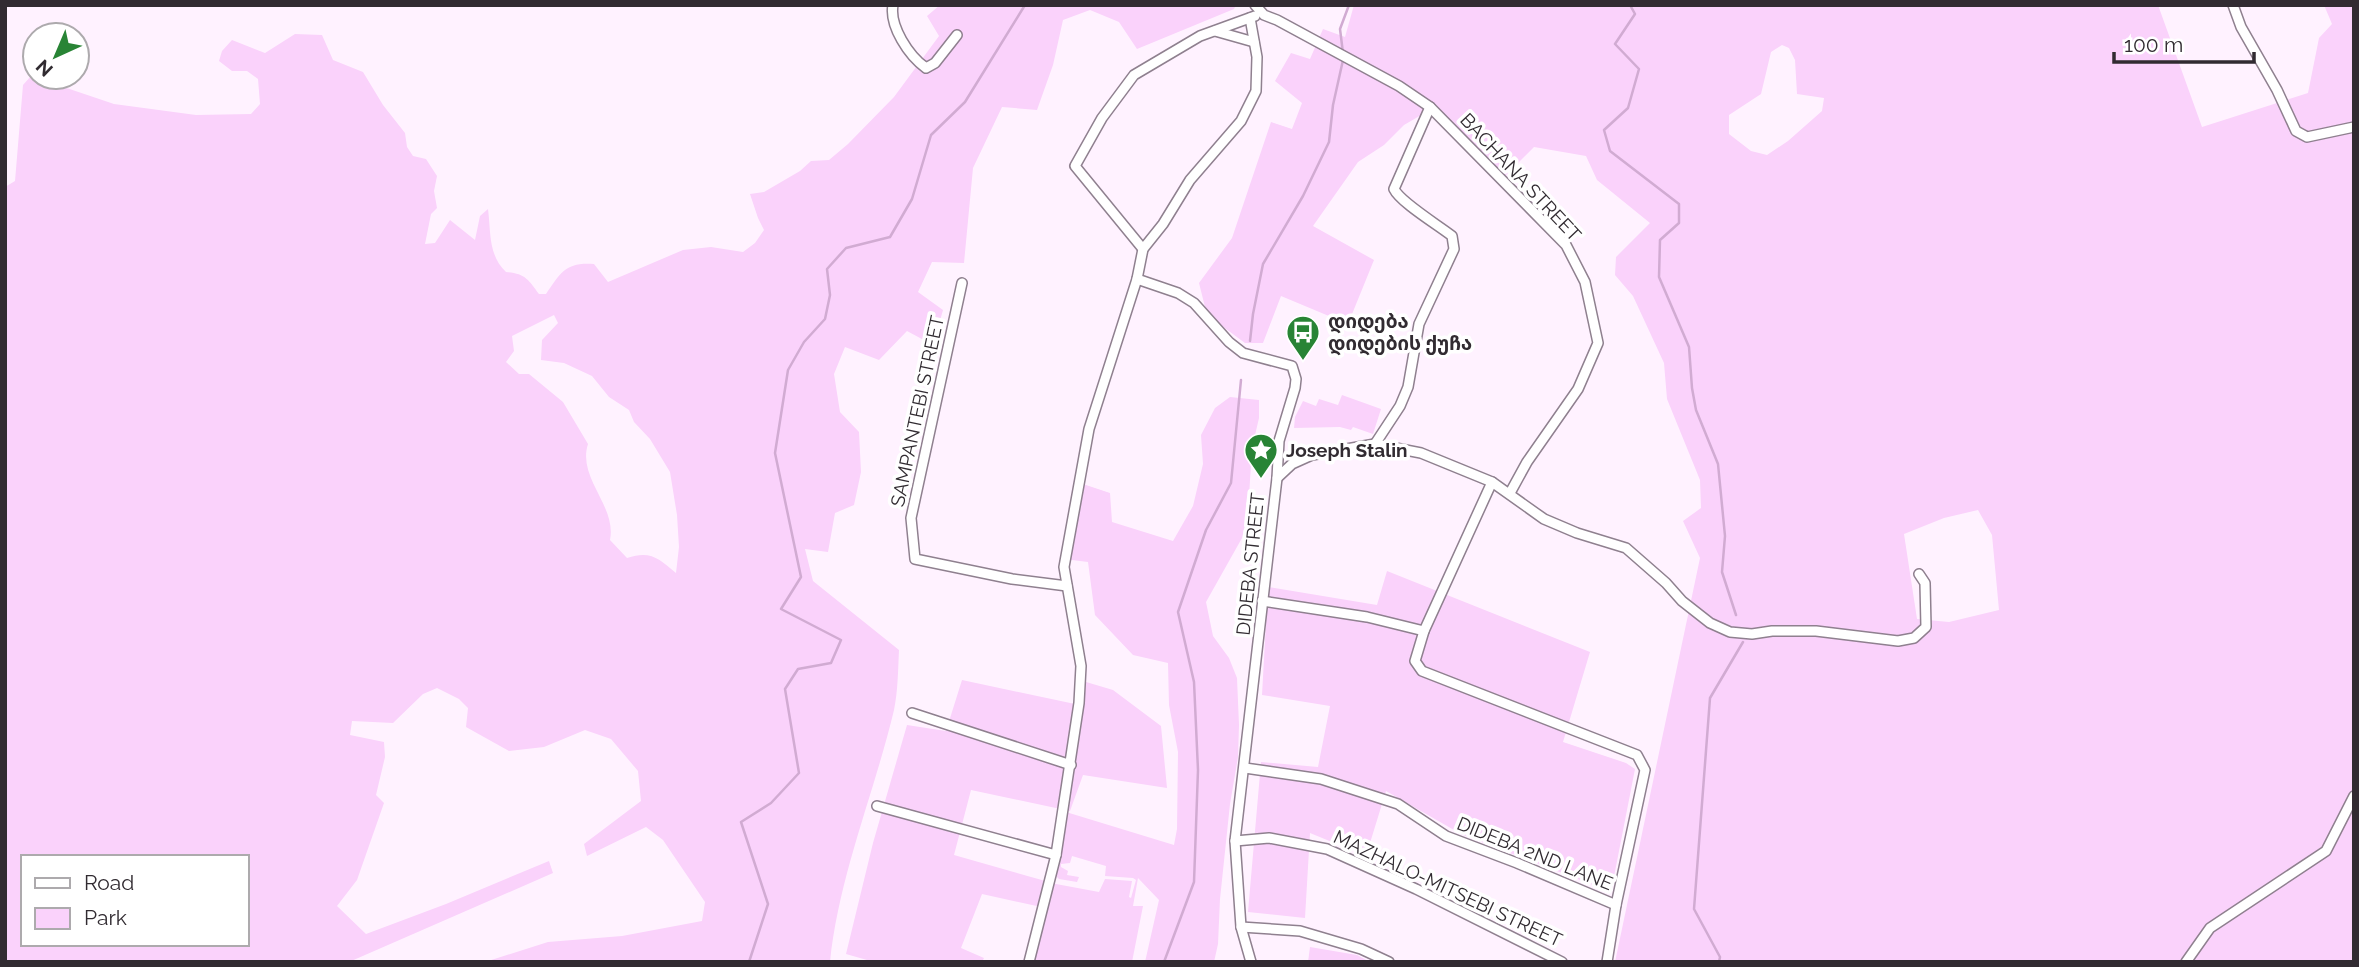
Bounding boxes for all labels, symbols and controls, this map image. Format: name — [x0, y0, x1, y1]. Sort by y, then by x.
north arrow — [21, 21, 91, 91]
scale bar — [2114, 21, 2254, 65]
text: 100 m — [2124, 32, 2183, 57]
text: N — [31, 55, 57, 81]
street label: BACHANA STREET — [1456, 109, 1586, 246]
place label: დიდება დიდების ქუჩა — [1328, 310, 1472, 356]
street label: SAMPANTEBI STREET — [886, 313, 948, 509]
bus stop icon: დიდება დიდების ქუჩა — [1284, 313, 1322, 362]
place icon: Joseph Stalin — [1242, 431, 1280, 480]
place label: Joseph Stalin — [1286, 439, 1407, 461]
street label: DIDEBA STREET — [1232, 491, 1268, 636]
street label: DIDEBA 2ND LANE — [1454, 812, 1616, 894]
street label: MAZHALO-MITSEBI STREET — [1330, 825, 1566, 951]
legend — [21, 855, 248, 946]
text: Road — [84, 870, 134, 895]
text: Park — [84, 905, 127, 930]

